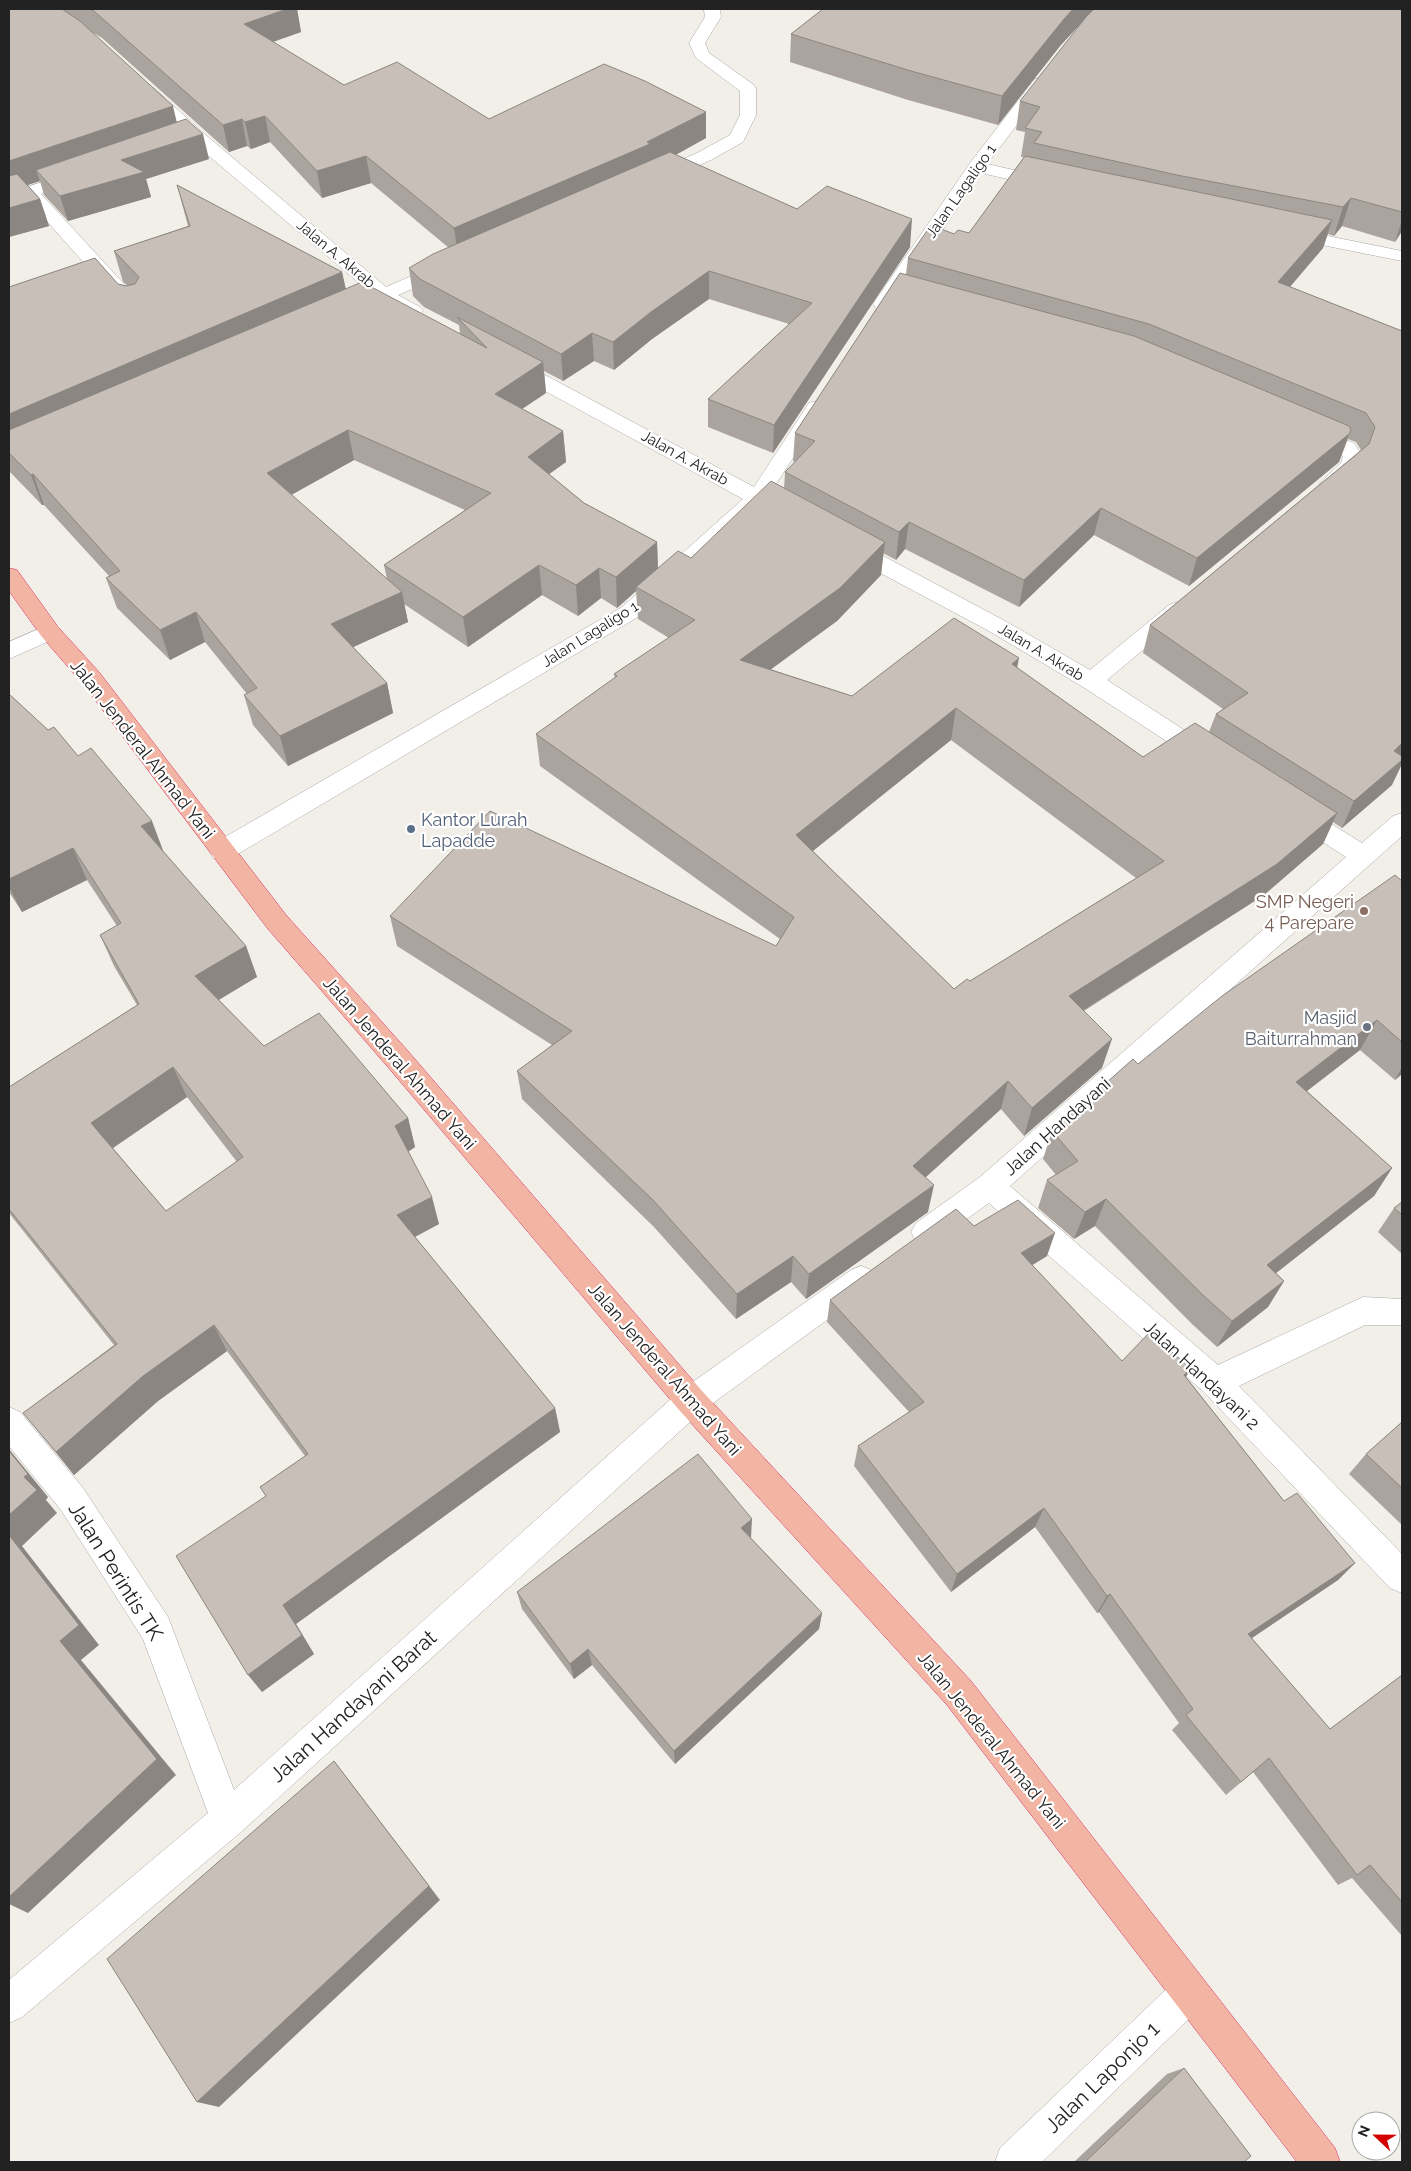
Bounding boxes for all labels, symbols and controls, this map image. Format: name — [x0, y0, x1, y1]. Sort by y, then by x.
street label: Jalan Lagaligo 1 — [922, 140, 1000, 241]
street label: Jalan A. Akrab — [293, 216, 379, 292]
street label: Jalan A. Akrab — [638, 427, 732, 489]
street label: Jalan Lagaligo 1 — [538, 597, 642, 671]
street label: Jalan A. Akrab — [995, 619, 1087, 685]
street label: Jalan Jenderal Ahmad Yani — [66, 655, 220, 843]
place label: Kantor Lurah Lapadde — [421, 809, 528, 851]
marker: Kantor Lurah Lapadde — [405, 823, 417, 835]
place label: SMP Negeri 4 Parepare — [1256, 891, 1354, 933]
marker: SMP Negeri 4 Parepare — [1358, 905, 1370, 917]
street label: Jalan Jenderal Ahmad Yani — [319, 972, 481, 1154]
place label: Masjid Baiturrahman — [1245, 1007, 1357, 1049]
marker: Masjid Baiturrahman — [1361, 1021, 1373, 1033]
street label: Jalan Handayani — [999, 1073, 1115, 1179]
street label: Jalan Jenderal Ahmad Yani — [584, 1278, 746, 1460]
street label: Jalan Handayani 2 — [1140, 1316, 1264, 1434]
street label: Jalan Perintis TK — [63, 1497, 169, 1645]
street label: Jalan Handayani Barat — [265, 1625, 441, 1787]
street label: Jalan Jenderal Ahmad Yani — [914, 1647, 1070, 1833]
street label: Jalan Laponjo 1 — [1040, 2016, 1164, 2138]
north arrow — [1351, 2111, 1401, 2161]
text: N — [1355, 2123, 1373, 2139]

